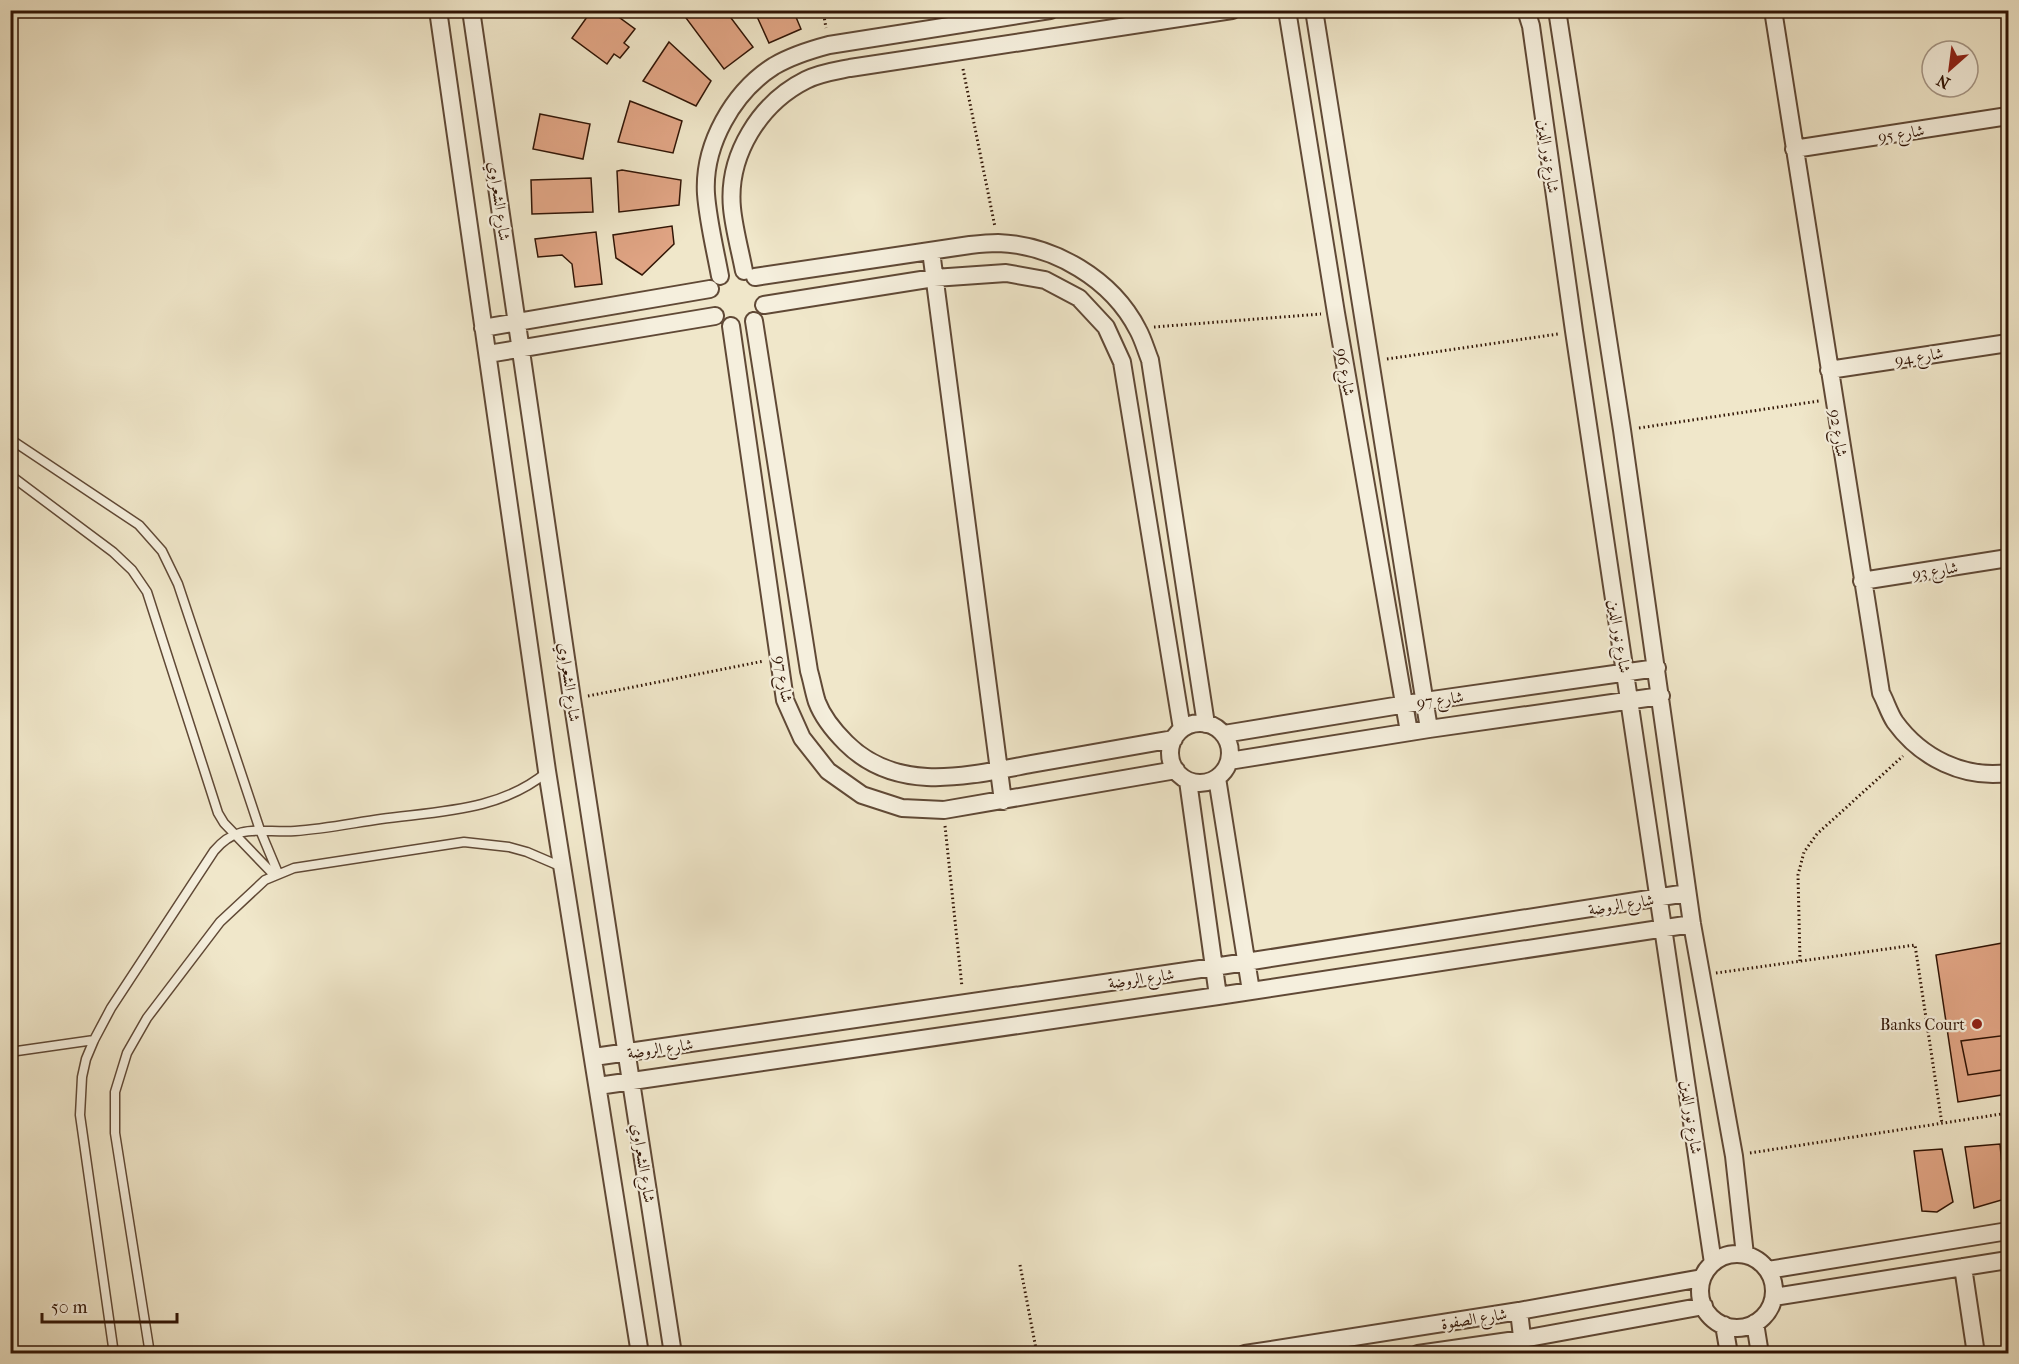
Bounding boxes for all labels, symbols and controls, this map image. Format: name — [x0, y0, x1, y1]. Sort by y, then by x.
north arrow — [1920, 39, 1980, 99]
text: N — [1933, 70, 1953, 93]
street label: شارع نور الدين — [1530, 118, 1563, 195]
street label: شارع 95 — [1877, 120, 1926, 150]
street label: شارع الشعراوي — [481, 160, 514, 243]
street label: شارع 94 — [1893, 343, 1945, 374]
street label: شارع 96 — [1328, 347, 1359, 398]
street label: شارع 92 — [1821, 408, 1852, 459]
street label: شارع 93 — [1911, 557, 1960, 587]
street label: شارع نور الدين — [1600, 598, 1635, 675]
street label: شارع الشعراوي — [551, 641, 584, 724]
street label: شارع 97 — [766, 654, 797, 705]
street label: شارع 97 — [1415, 687, 1465, 716]
street label: شارع الروضة — [1587, 890, 1656, 923]
street label: شارع الروضة — [1107, 964, 1176, 996]
place label: Banks Court — [1880, 1015, 1965, 1034]
marker: Banks Court — [1970, 1017, 1984, 1031]
street label: شارع الروضة — [626, 1034, 695, 1066]
street label: شارع نور الدين — [1673, 1079, 1706, 1156]
street label: شارع الشعراوي — [624, 1122, 659, 1205]
scale bar — [42, 1286, 177, 1324]
text: 50 m — [51, 1297, 88, 1318]
street label: شارع الصفوة — [1440, 1304, 1509, 1337]

